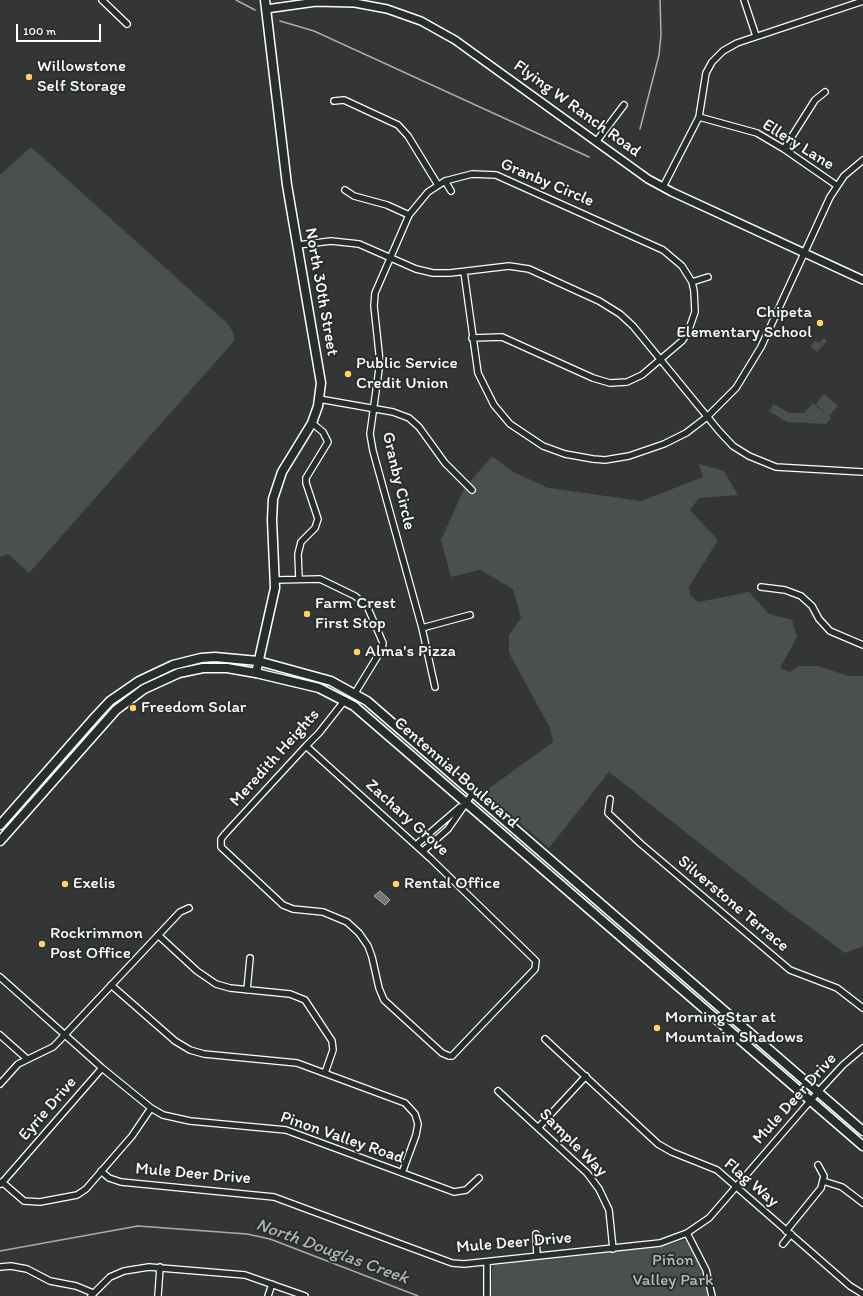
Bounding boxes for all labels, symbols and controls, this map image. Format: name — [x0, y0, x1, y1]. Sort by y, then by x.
scale bar — [18, 16, 103, 42]
text: 100 m — [23, 24, 56, 38]
street label: Flying W Ranch Road — [509, 56, 645, 162]
place label: Willowstone Self Storage — [37, 57, 126, 97]
marker: Willowstone Self Storage — [24, 72, 34, 82]
street label: Ellery Lane — [758, 115, 838, 175]
street label: Granby Circle — [497, 154, 597, 212]
street label: North 30th Street — [300, 226, 342, 358]
place label: Chipeta Elementary School — [676, 303, 812, 343]
marker: Chipeta Elementary School — [815, 318, 825, 328]
place label: Public Service Credit Union — [356, 354, 458, 394]
marker: Public Service Credit Union — [343, 369, 353, 379]
street label: Granby Circle — [377, 430, 419, 532]
place label: Farm Crest First Stop — [315, 594, 396, 634]
marker: Farm Crest First Stop — [302, 609, 312, 619]
place label: Alma's Pizza — [365, 642, 456, 662]
marker: Alma's Pizza — [352, 647, 362, 657]
place label: Freedom Solar — [141, 698, 246, 718]
marker: Freedom Solar — [128, 703, 138, 713]
street label: Meredith Heights — [226, 705, 324, 811]
street label: Centennial Boulevard — [389, 713, 523, 833]
street label: Zachary Grove — [361, 775, 453, 861]
street label: Silverstone Terrace — [673, 851, 793, 957]
place label: Exelis — [73, 874, 115, 894]
place label: Rental Office — [404, 874, 500, 894]
marker: Exelis — [60, 879, 70, 889]
marker: Rental Office — [391, 879, 401, 889]
place label: Rockrimmon Post Office — [50, 924, 143, 964]
marker: Rockrimmon Post Office — [37, 939, 47, 949]
place label: MorningStar at Mountain Shadows — [665, 1008, 803, 1048]
marker: MorningStar at Mountain Shadows — [652, 1023, 662, 1033]
street label: Mule Deer Drive — [749, 1049, 841, 1149]
street label: Eyrie Drive — [15, 1073, 81, 1145]
street label: Sample Way — [535, 1105, 611, 1181]
street label: Pinon Valley Road — [277, 1107, 407, 1169]
street label: Flag Way — [719, 1154, 783, 1212]
street label: Mule Deer Drive — [134, 1159, 252, 1189]
water label: North Douglas Creek — [253, 1214, 411, 1290]
street label: Mule Deer Drive — [455, 1228, 573, 1258]
park label: Piñon Valley Park — [632, 1251, 714, 1291]

